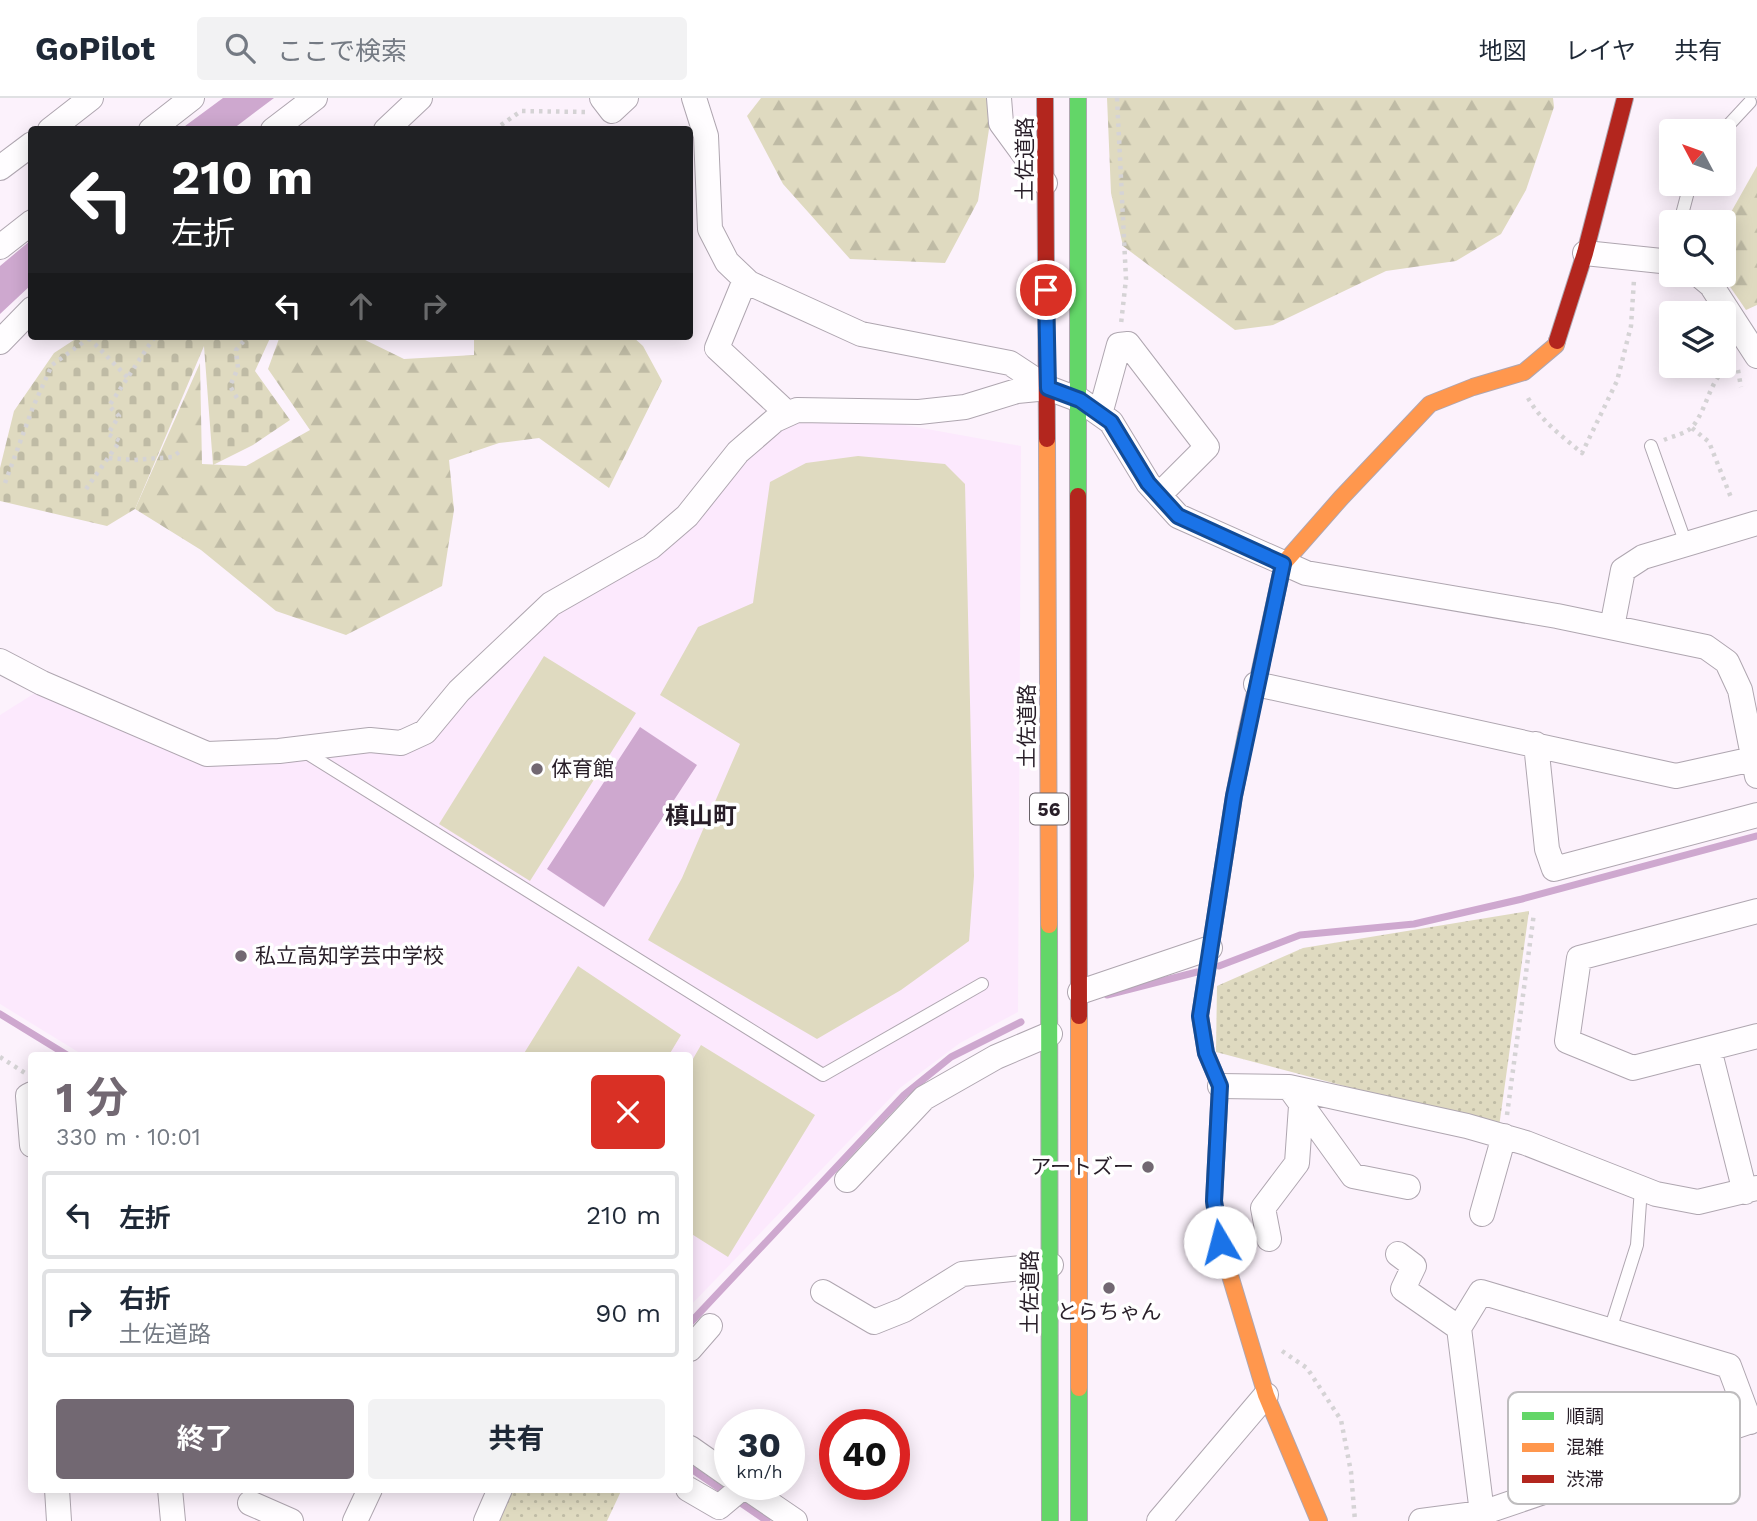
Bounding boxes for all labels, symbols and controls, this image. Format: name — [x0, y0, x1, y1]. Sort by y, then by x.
search box — [197, 17, 687, 80]
text: GoPilot — [35, 29, 155, 68]
icon: search — [221, 29, 259, 67]
text: ここで検索 — [277, 36, 407, 66]
text: 地図 — [1479, 37, 1527, 65]
text: レイヤ — [1565, 37, 1636, 65]
text: 共有 — [1674, 37, 1722, 65]
street label: 土佐道路 — [1012, 117, 1037, 201]
north arrow — [1659, 119, 1736, 196]
map controls — [1659, 119, 1736, 378]
text: 210 m — [171, 148, 313, 206]
icon: left — [56, 154, 147, 245]
button: search — [1659, 210, 1736, 287]
text: 左折 — [171, 214, 235, 252]
pin — [1016, 260, 1076, 320]
icon: arrive — [1027, 271, 1065, 309]
icon: left — [269, 287, 307, 325]
icon: ahead — [342, 287, 380, 325]
icon: right — [415, 287, 453, 325]
button: layers — [1659, 301, 1736, 378]
street label: 土佐道路 — [1014, 684, 1039, 768]
place label: 体育館 — [551, 756, 614, 781]
marker: 体育館 — [529, 761, 545, 777]
road number: 56 — [1030, 794, 1068, 824]
district label: 槙山町 — [665, 802, 737, 830]
place label: 私立高知学芸中学校 — [255, 943, 444, 968]
marker: 私立高知学芸中学校 — [233, 948, 249, 964]
text: 1 分 — [56, 1073, 128, 1122]
button: close — [591, 1075, 665, 1149]
text: 330 m · 10:01 — [56, 1124, 201, 1151]
place label: アートズー — [1030, 1154, 1134, 1179]
marker: アートズー — [1140, 1159, 1156, 1175]
icon: left — [60, 1196, 98, 1234]
text: 210 m — [586, 1200, 661, 1230]
text: 左折 — [119, 1203, 171, 1233]
position arrow — [1183, 1205, 1257, 1279]
street label: 土佐道路 — [1017, 1250, 1042, 1334]
marker: とらちゃん — [1101, 1280, 1117, 1296]
text: 右折 — [119, 1284, 171, 1314]
icon: right — [60, 1294, 98, 1332]
text: 90 m — [595, 1298, 661, 1328]
place label: とらちゃん — [1057, 1299, 1162, 1324]
text: 土佐道路 — [119, 1321, 211, 1348]
legend — [1508, 1392, 1740, 1504]
button: 終了 — [56, 1399, 354, 1479]
button: 共有 — [368, 1399, 665, 1479]
text: 順調 — [1566, 1405, 1604, 1428]
speed limit sign: 40 — [819, 1409, 910, 1500]
text: 30 — [738, 1424, 781, 1466]
text: 混雑 — [1566, 1436, 1604, 1459]
text: km/h — [736, 1461, 783, 1482]
text: 渋滞 — [1566, 1468, 1604, 1491]

